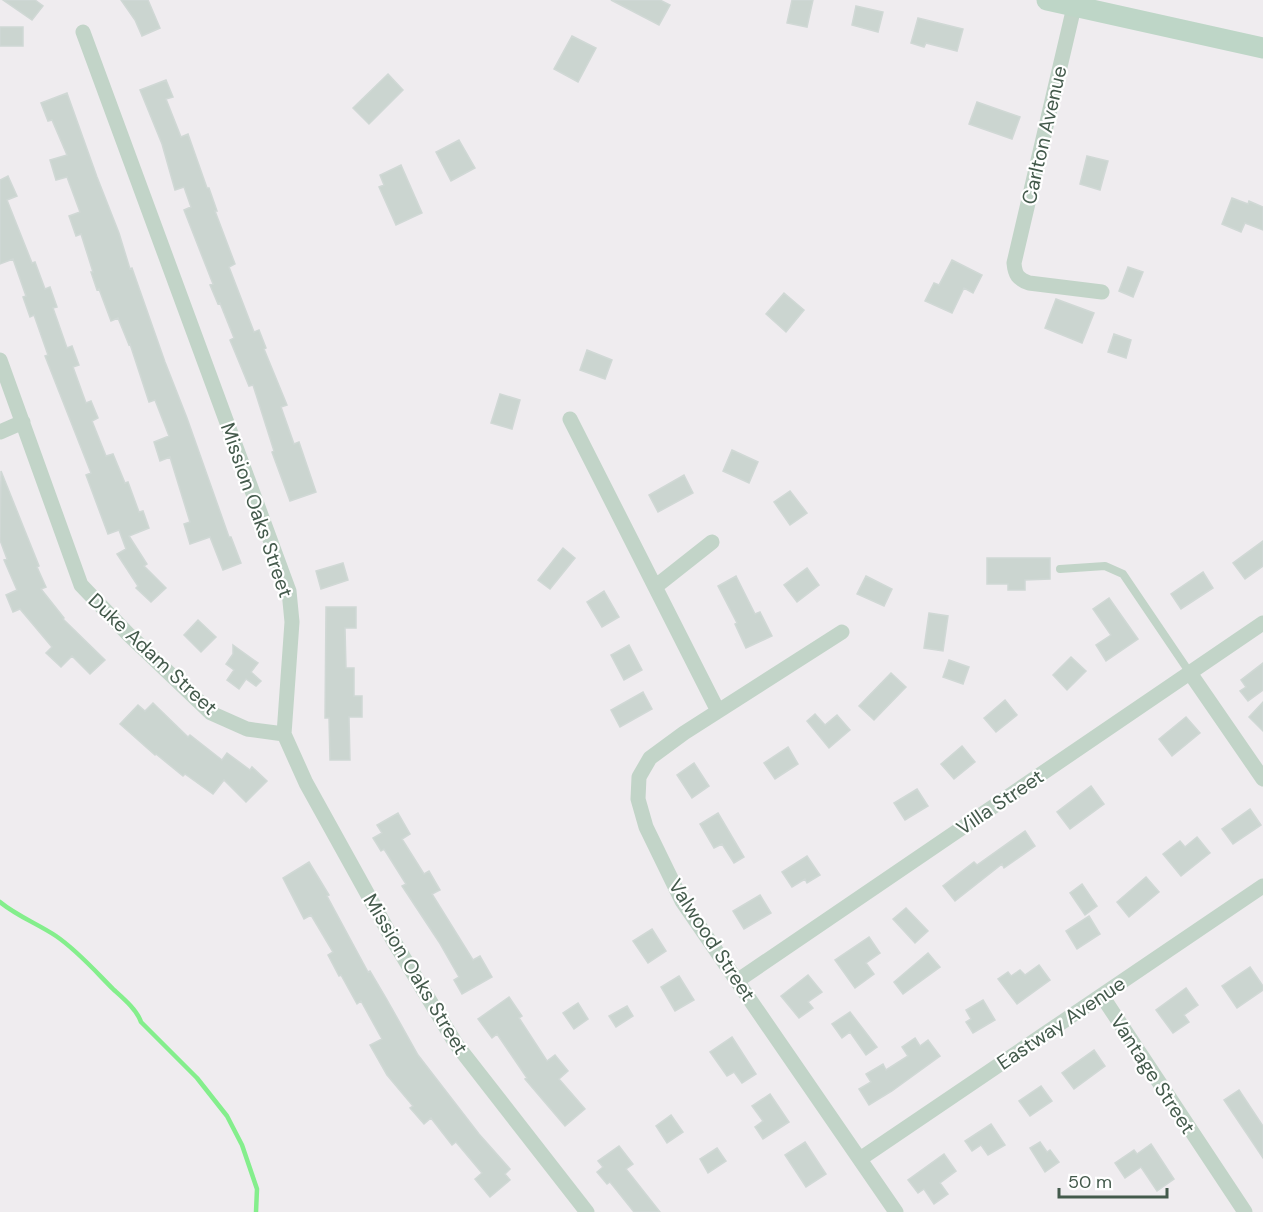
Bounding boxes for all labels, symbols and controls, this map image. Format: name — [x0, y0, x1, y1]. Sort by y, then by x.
street label: Carlton Avenue — [1015, 63, 1073, 207]
street label: Mission Oaks Street — [215, 419, 299, 601]
street label: Duke Adam Street — [83, 587, 223, 721]
street label: Villa Street — [951, 763, 1049, 841]
street label: Valwood Street — [663, 874, 761, 1006]
street label: Mission Oaks Street — [358, 889, 474, 1059]
street label: Eastway Avenue — [992, 970, 1130, 1076]
street label: Vantage Street — [1105, 1009, 1201, 1139]
scale bar — [1059, 1161, 1167, 1199]
text: 50 m — [1068, 1170, 1112, 1194]

